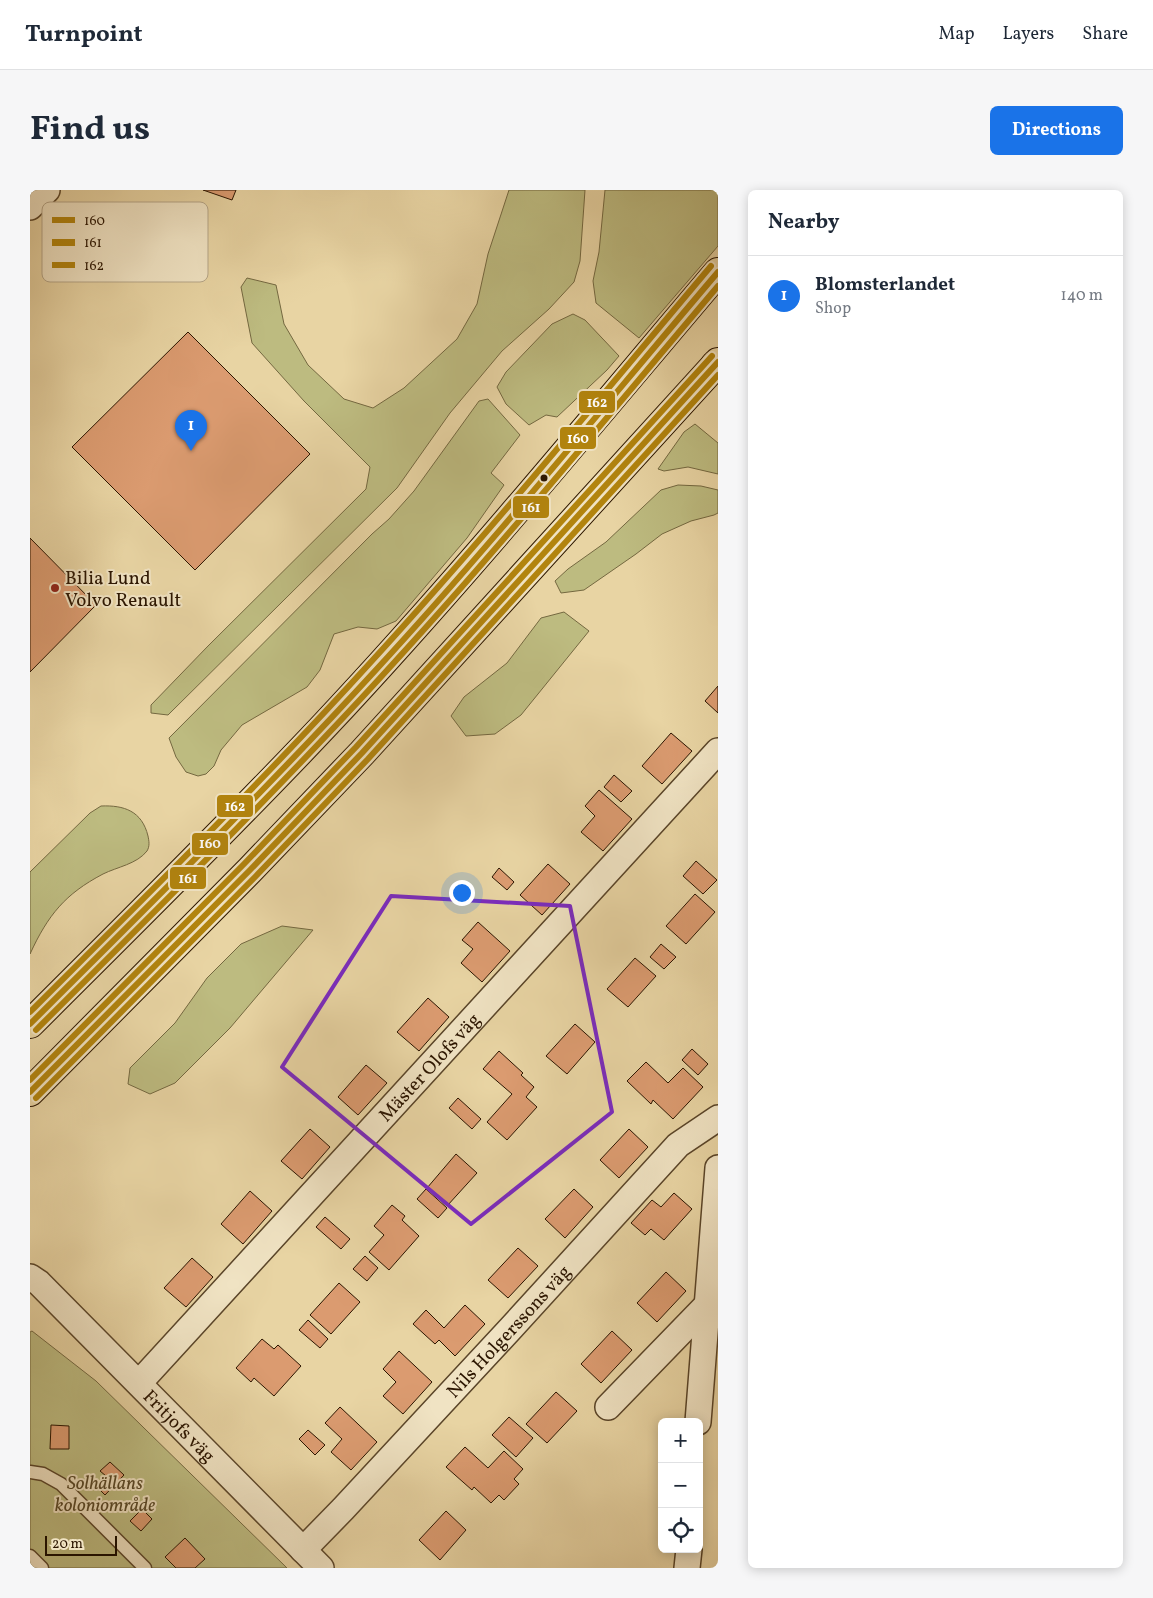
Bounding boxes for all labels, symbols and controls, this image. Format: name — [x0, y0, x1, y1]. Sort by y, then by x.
text: Turnpoint — [25, 18, 143, 52]
text: Map — [938, 22, 974, 47]
text: Layers — [1002, 22, 1054, 47]
text: Share — [1082, 22, 1128, 47]
text: Find us — [30, 106, 150, 154]
button: Directions — [990, 106, 1123, 155]
legend — [42, 202, 208, 282]
text: Nearby — [768, 208, 839, 237]
text: 160 — [84, 212, 105, 231]
text: 161 — [84, 234, 102, 253]
text: 162 — [84, 257, 104, 276]
text: Blomsterlandet — [815, 272, 955, 298]
text: 1 — [781, 285, 787, 307]
text: 140 m — [1061, 285, 1103, 307]
text: Shop — [815, 298, 851, 320]
line badge: 162 — [578, 390, 616, 414]
text: 162 — [587, 394, 607, 413]
pin: 1 — [175, 410, 207, 451]
line badge: 160 — [559, 426, 597, 450]
text: 160 — [567, 430, 589, 449]
unlabelled marker — [539, 473, 549, 483]
line badge: 161 — [512, 495, 550, 519]
text: 161 — [522, 499, 540, 518]
place label: Bilia Lund Volvo Renault — [65, 566, 181, 614]
marker: Bilia Lund Volvo Renault — [49, 582, 61, 594]
line badge: 162 — [216, 794, 254, 818]
text: 162 — [225, 798, 245, 817]
line badge: 160 — [191, 832, 229, 856]
text: 160 — [199, 835, 221, 854]
line badge: 161 — [169, 866, 207, 890]
text: 161 — [179, 870, 197, 889]
your location — [449, 880, 475, 906]
street label: Mäster Olofs väg — [374, 1008, 487, 1128]
street label: Nils Holgerssons väg — [441, 1260, 577, 1405]
street label: Fritjofs väg — [136, 1384, 220, 1469]
map controls — [658, 1418, 703, 1553]
button: + — [658, 1418, 703, 1463]
button: − — [658, 1463, 703, 1508]
park label: Solhällans koloniområde — [55, 1471, 155, 1519]
button: locate — [658, 1508, 703, 1553]
scale bar — [45, 1533, 118, 1556]
text: 20 m — [52, 1535, 83, 1554]

